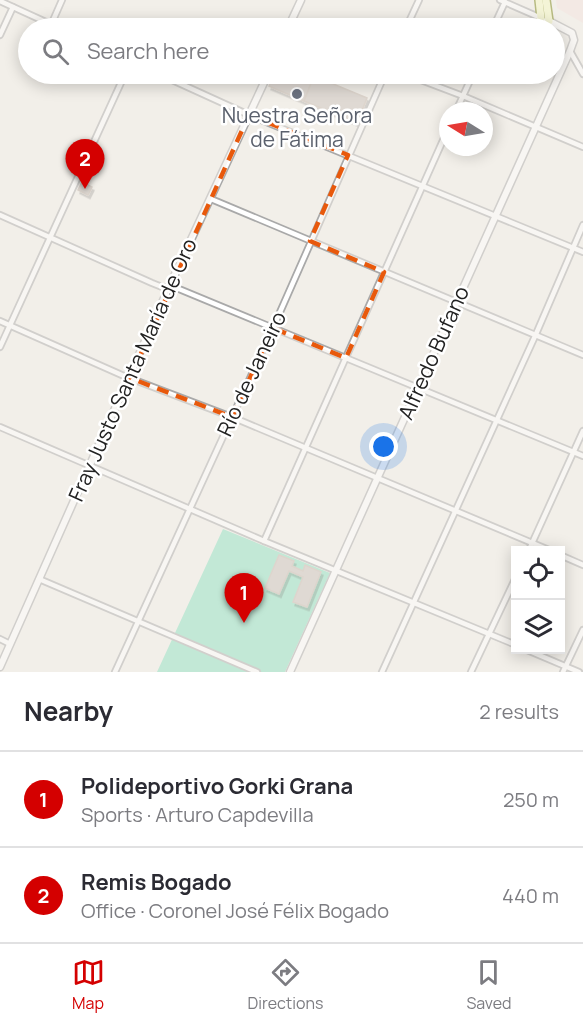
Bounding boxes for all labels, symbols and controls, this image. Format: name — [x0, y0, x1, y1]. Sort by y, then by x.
search box — [18, 18, 565, 84]
icon: search — [39, 35, 72, 68]
text: Search here — [87, 36, 209, 66]
marker: Nuestra Señora de Fátima — [290, 87, 304, 101]
place label: Nuestra Señora de Fátima — [222, 101, 372, 153]
north arrow — [439, 102, 493, 156]
pin: 2 — [66, 140, 104, 189]
street label: Fray Justo Santa María de Oro — [61, 234, 203, 505]
street label: Alfredo Bufano — [391, 281, 475, 424]
street label: Río de Janeiro — [210, 307, 292, 440]
your location — [369, 432, 398, 461]
map controls — [511, 546, 565, 654]
button: locate — [511, 546, 565, 600]
pin: 1 — [224, 574, 264, 623]
button: layers — [511, 600, 565, 654]
text: Nearby — [24, 693, 113, 729]
text: 2 results — [479, 698, 559, 725]
text: Polideportivo Gorki Grana — [81, 771, 353, 801]
text: 1 — [39, 786, 48, 813]
text: 250 m — [503, 786, 559, 813]
text: Sports · Arturo Capdevilla — [81, 801, 314, 828]
text: Remis Bogado — [81, 867, 232, 897]
text: 2 — [38, 882, 49, 909]
text: 440 m — [502, 882, 559, 909]
text: Office · Coronel José Félix Bogado — [81, 897, 389, 924]
tab: Map — [72, 956, 105, 1014]
tab: Directions — [248, 956, 323, 1014]
tab: Saved — [466, 956, 511, 1014]

